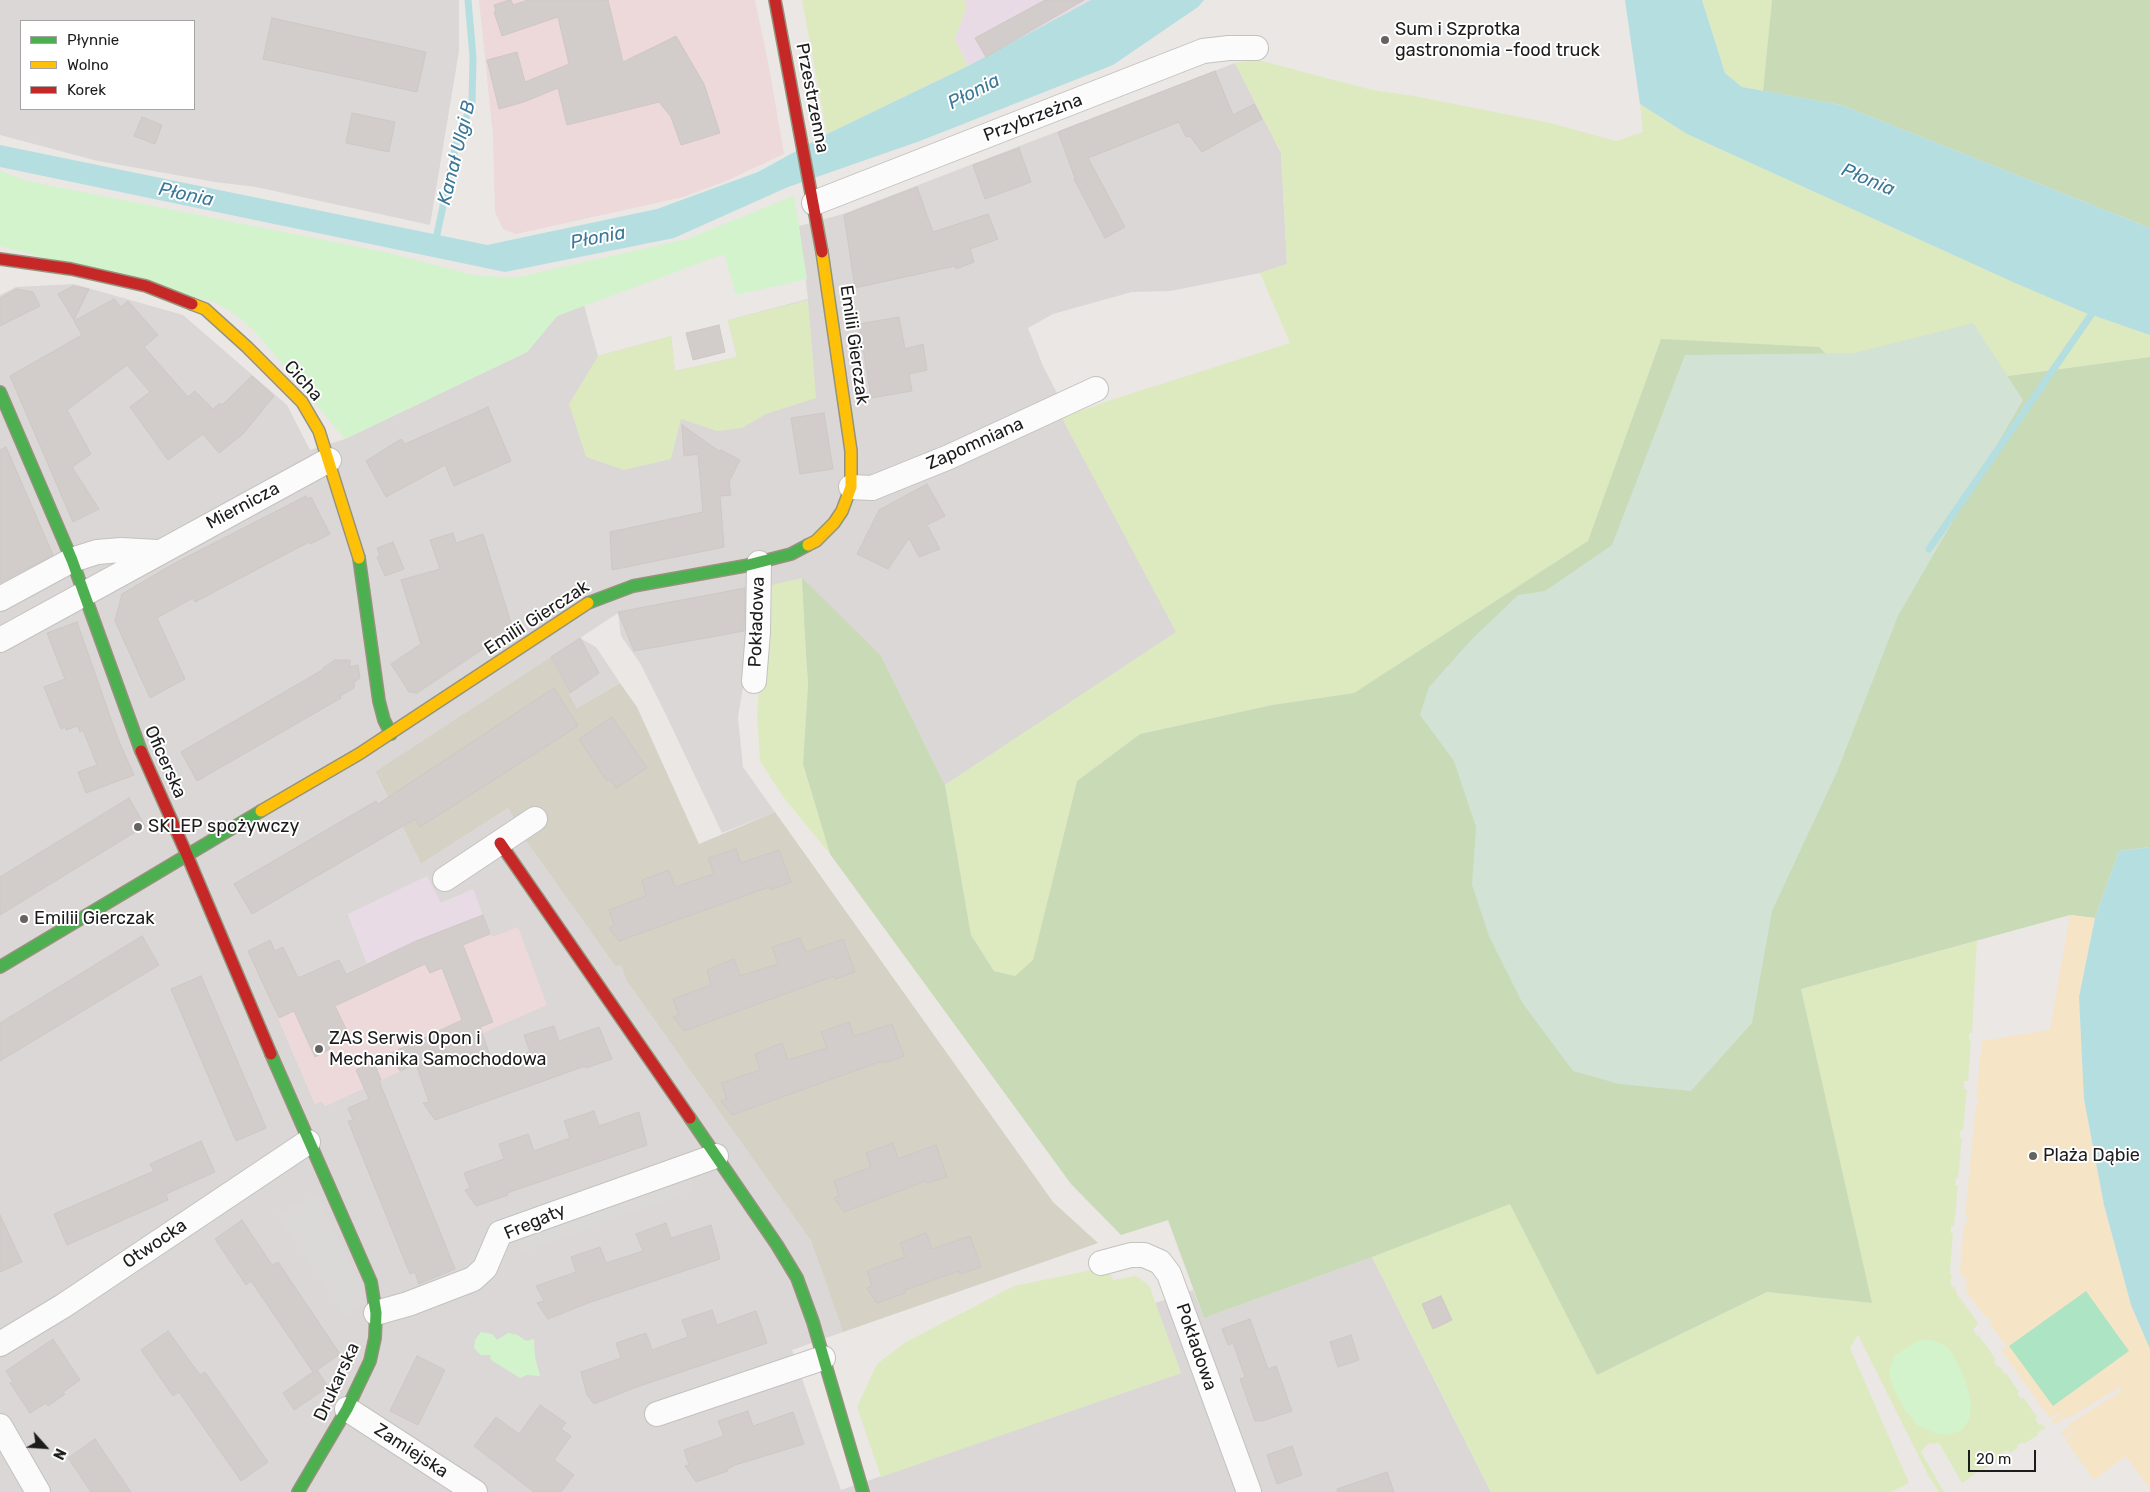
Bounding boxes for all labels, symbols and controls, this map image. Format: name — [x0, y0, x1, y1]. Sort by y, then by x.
place label: Sum i Szprotka gastronomia -food truck — [1395, 19, 1600, 62]
legend — [20, 20, 195, 110]
text: Płynnie — [67, 31, 119, 49]
marker: Sum i Szprotka gastronomia -food truck — [1379, 34, 1391, 46]
street label: Przestrzenna — [791, 41, 833, 155]
text: Wolno — [67, 56, 109, 74]
water label: Płonia — [944, 69, 1004, 115]
text: Korek — [67, 81, 106, 99]
street label: Przybrzeżna — [981, 89, 1085, 147]
water label: Kanał Ulgi B — [433, 99, 481, 207]
water label: Płonia — [1838, 159, 1898, 201]
water label: Płonia — [156, 178, 216, 212]
water label: Płonia — [569, 222, 627, 254]
street label: Emilii Gierczak — [835, 284, 873, 406]
street label: Cicha — [279, 356, 327, 406]
street label: Zapomniana — [923, 413, 1027, 475]
street label: Miernicza — [203, 478, 283, 534]
street label: Emilii Gierczak — [481, 576, 593, 660]
street label: Pokładowa — [745, 576, 769, 668]
street label: Oficerska — [139, 722, 191, 802]
place label: SKLEP spożywczy — [148, 816, 299, 838]
marker: SKLEP spożywczy — [132, 821, 144, 833]
place label: Emilii Gierczak — [34, 908, 154, 930]
marker: Emilii Gierczak — [18, 913, 30, 925]
place label: ZAS Serwis Opon i Mechanika Samochodowa — [329, 1028, 547, 1070]
marker: ZAS Serwis Opon i Mechanika Samochodowa — [313, 1043, 325, 1055]
place label: Plaża Dąbie — [2043, 1145, 2140, 1167]
marker: Plaża Dąbie — [2027, 1150, 2039, 1162]
street label: Fregaty — [501, 1199, 569, 1245]
street label: Otwocka — [119, 1215, 191, 1273]
street label: Pokładowa — [1171, 1301, 1221, 1393]
street label: Drukarska — [309, 1339, 365, 1425]
street label: Zamiejska — [370, 1419, 452, 1483]
north arrow — [20, 1422, 70, 1472]
scale bar — [1970, 1440, 2038, 1472]
text: N — [49, 1446, 69, 1462]
text: 20 m — [1976, 1450, 2011, 1468]

